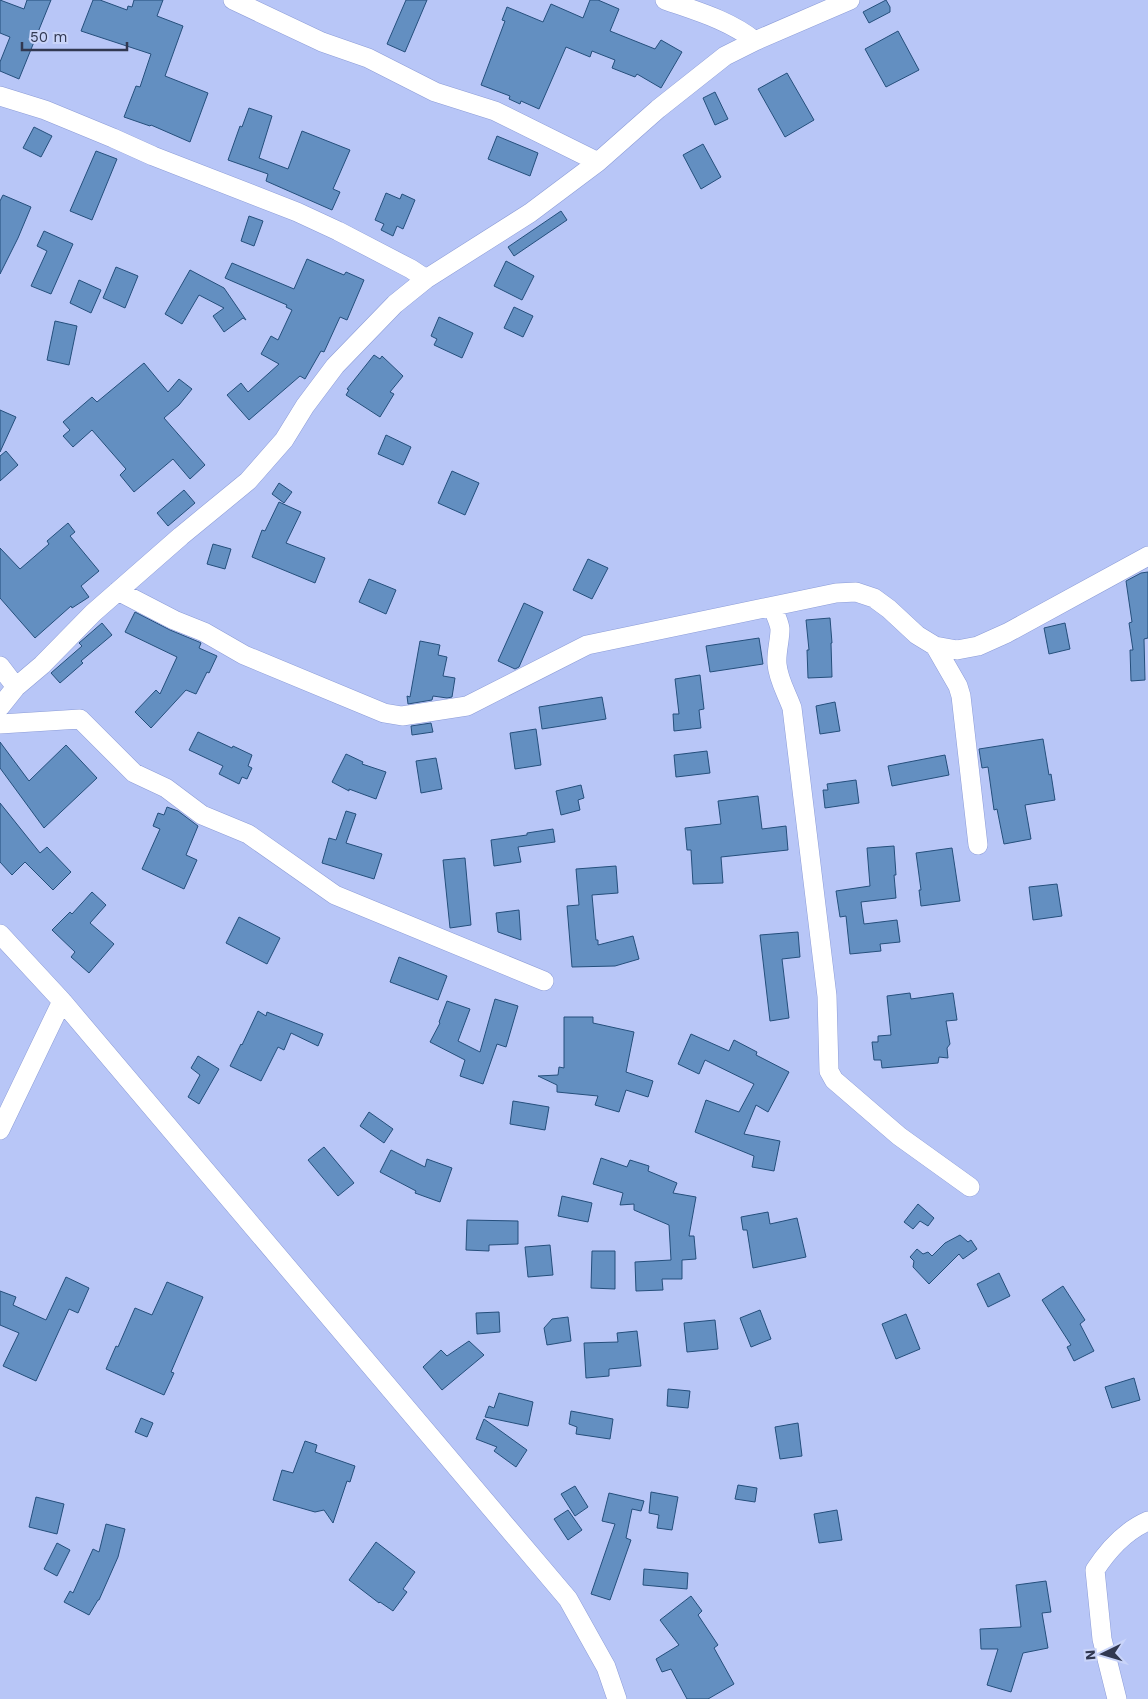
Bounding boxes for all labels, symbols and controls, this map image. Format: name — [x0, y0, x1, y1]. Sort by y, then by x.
scale bar — [22, 20, 128, 52]
text: 50 m — [30, 28, 67, 46]
north arrow — [1078, 1629, 1128, 1679]
text: N — [1082, 1649, 1098, 1661]

